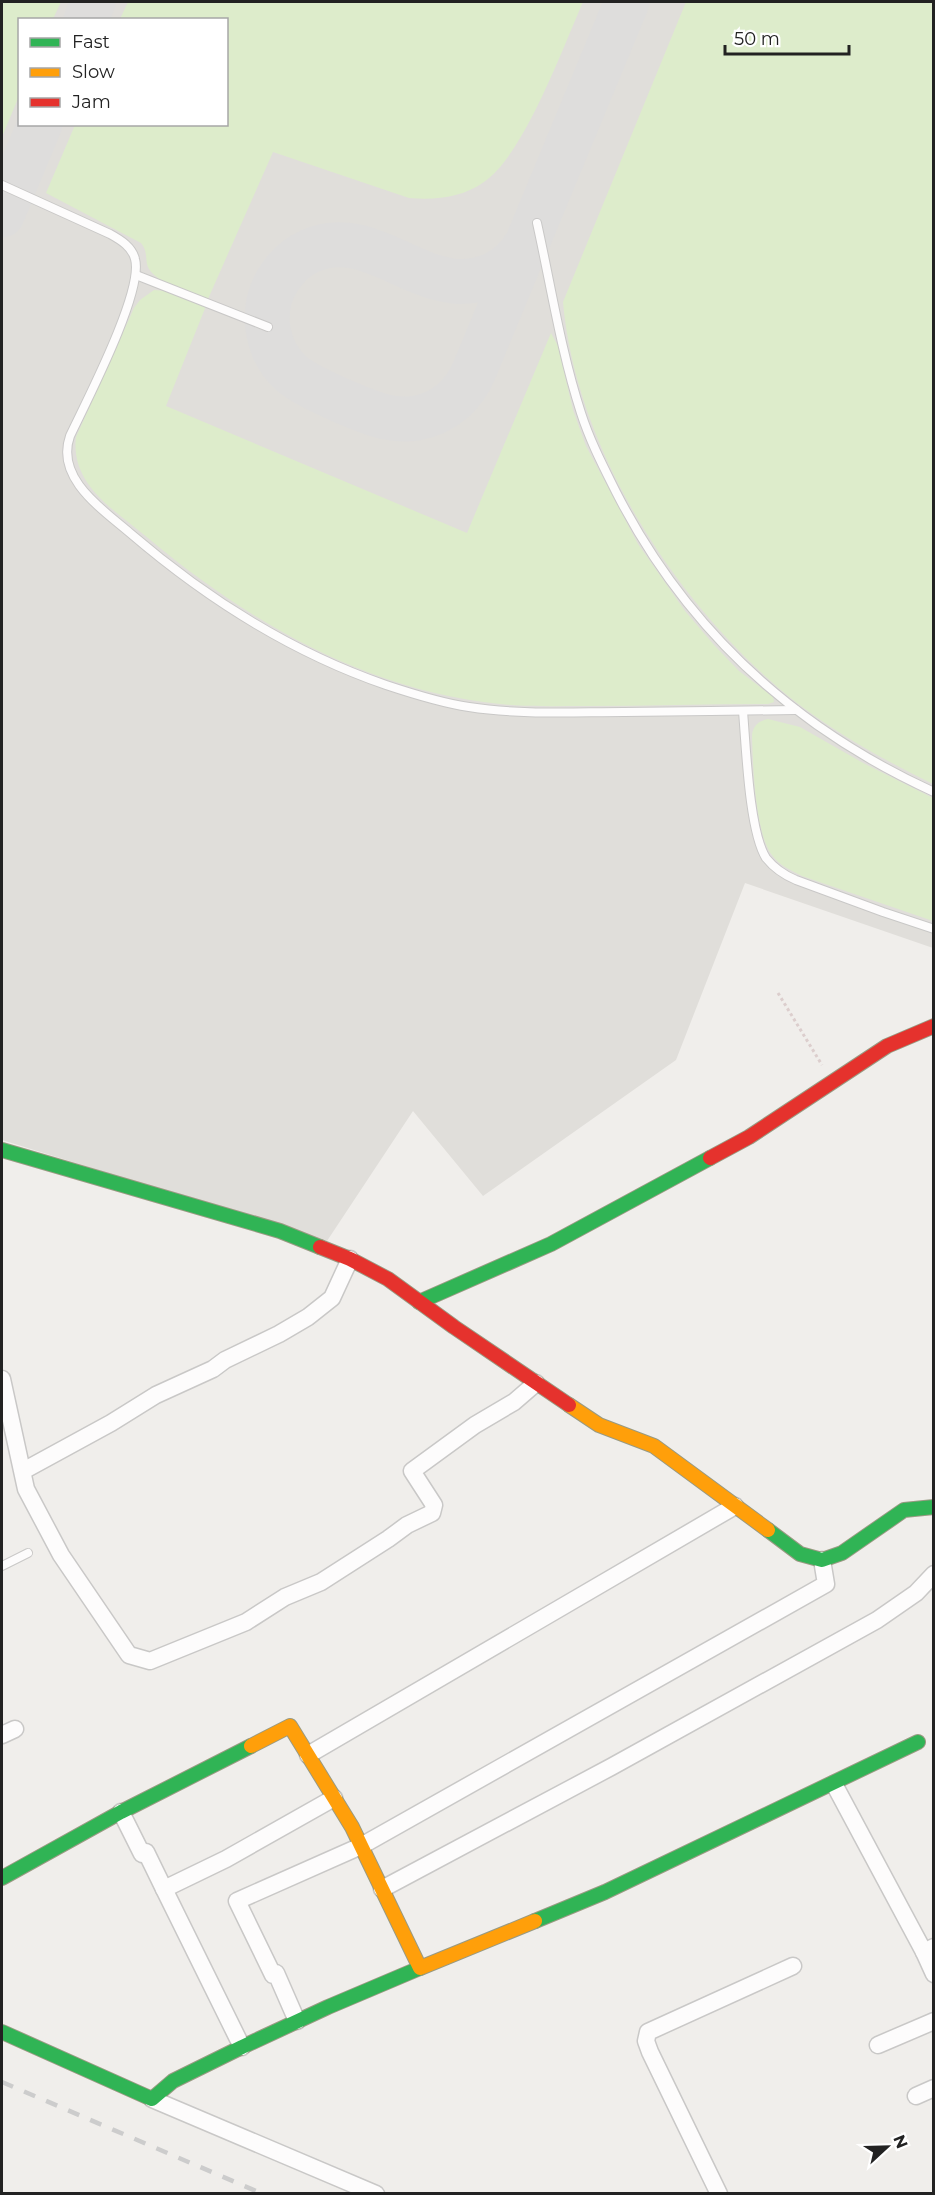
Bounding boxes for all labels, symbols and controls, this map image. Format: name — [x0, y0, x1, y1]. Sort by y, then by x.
legend — [18, 18, 228, 126]
scale bar — [725, 18, 850, 56]
text: 50 m — [734, 28, 780, 50]
text: Fast — [72, 31, 110, 53]
text: Slow — [72, 61, 115, 83]
text: Jam — [71, 91, 111, 113]
north arrow — [857, 2117, 917, 2177]
text: N — [889, 2132, 912, 2151]

